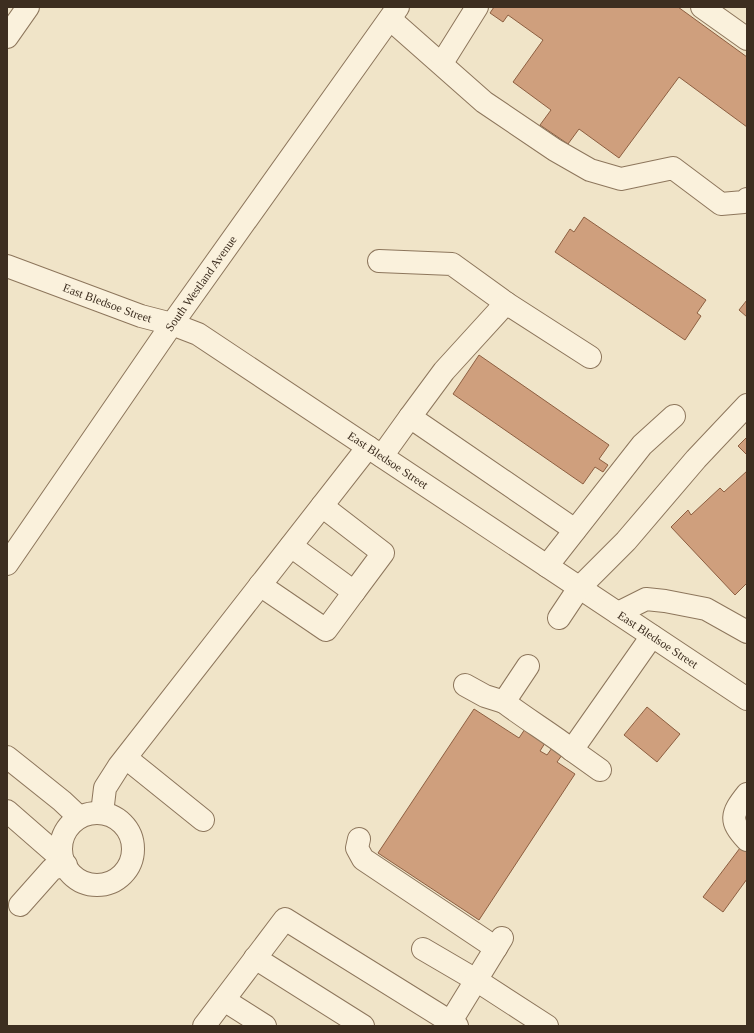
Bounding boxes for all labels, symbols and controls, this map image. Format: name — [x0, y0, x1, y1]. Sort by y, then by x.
street label: South Westland Avenue — [162, 233, 240, 334]
street label: East Bledsoe Street — [61, 281, 154, 326]
street label: East Bledsoe Street — [345, 429, 431, 492]
street label: East Bledsoe Street — [615, 608, 701, 672]

